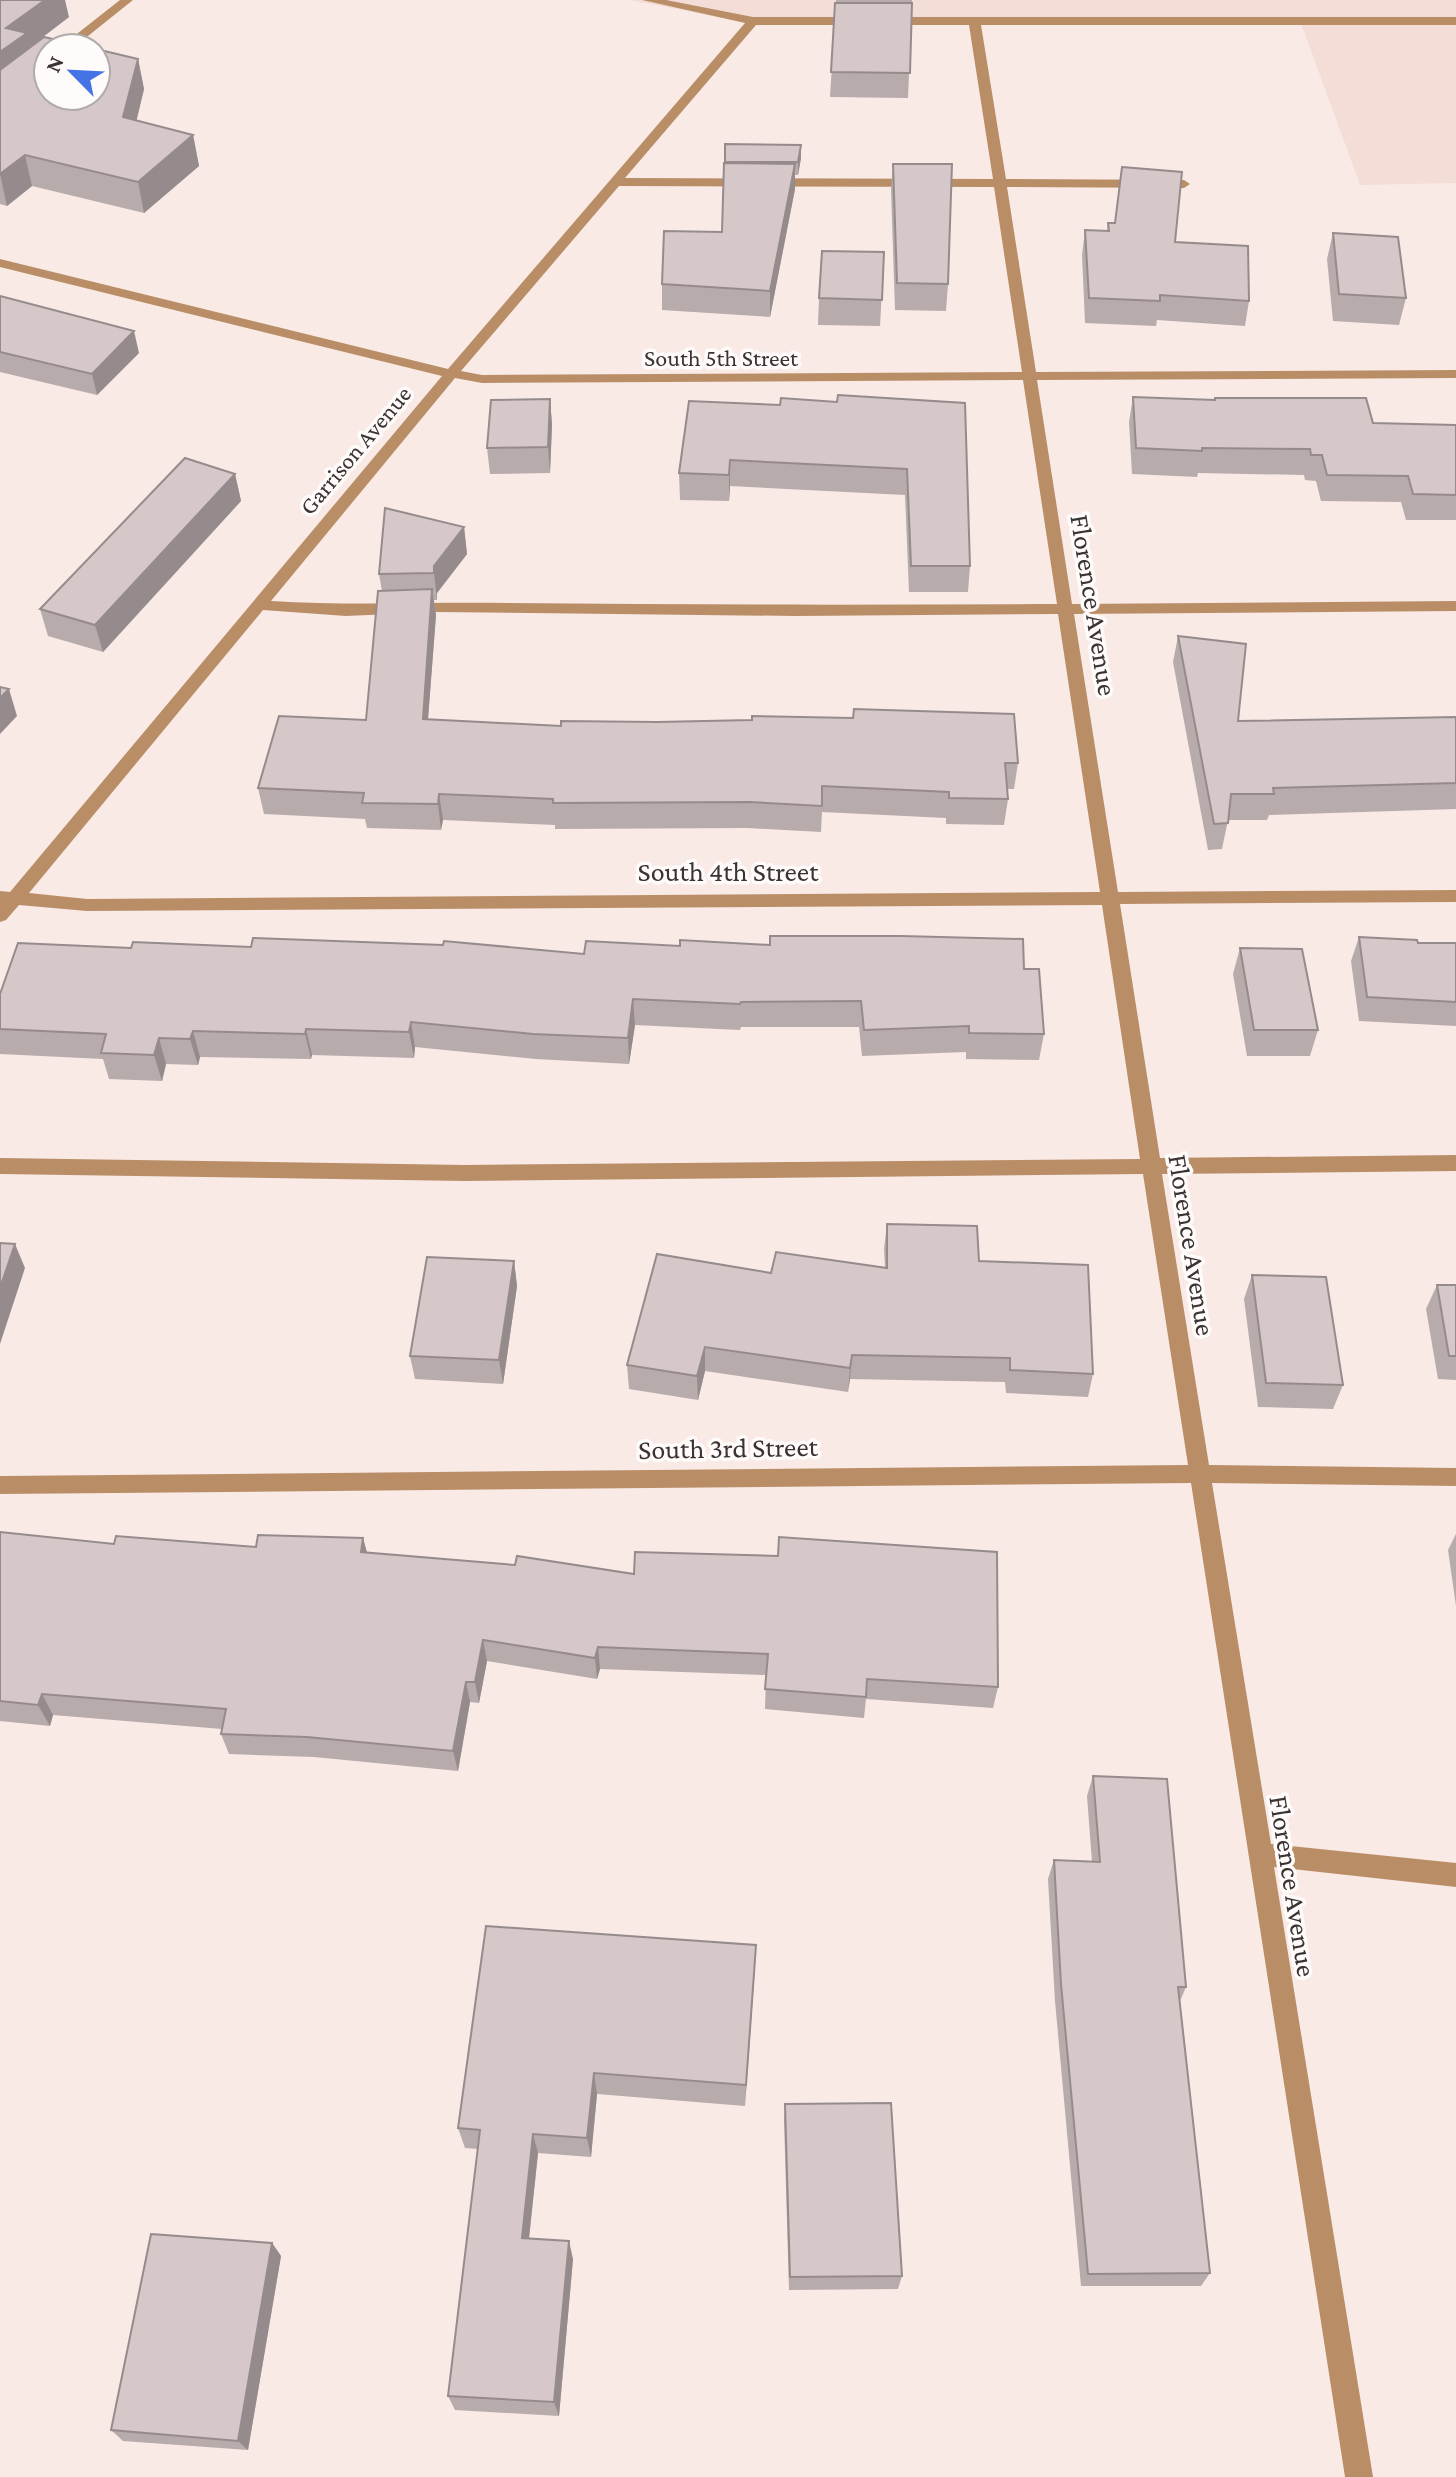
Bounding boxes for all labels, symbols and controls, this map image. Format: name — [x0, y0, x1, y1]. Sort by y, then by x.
north arrow — [32, 32, 112, 112]
text: N — [40, 52, 69, 76]
street label: South 5th Street — [644, 344, 799, 371]
street label: Garrison Avenue — [294, 380, 416, 520]
street label: Florence Avenue — [1064, 512, 1124, 698]
street label: South 4th Street — [638, 856, 819, 887]
street label: Florence Avenue — [1162, 1152, 1222, 1338]
street label: South 3rd Street — [638, 1431, 819, 1465]
street label: Florence Avenue — [1263, 1793, 1323, 1979]

